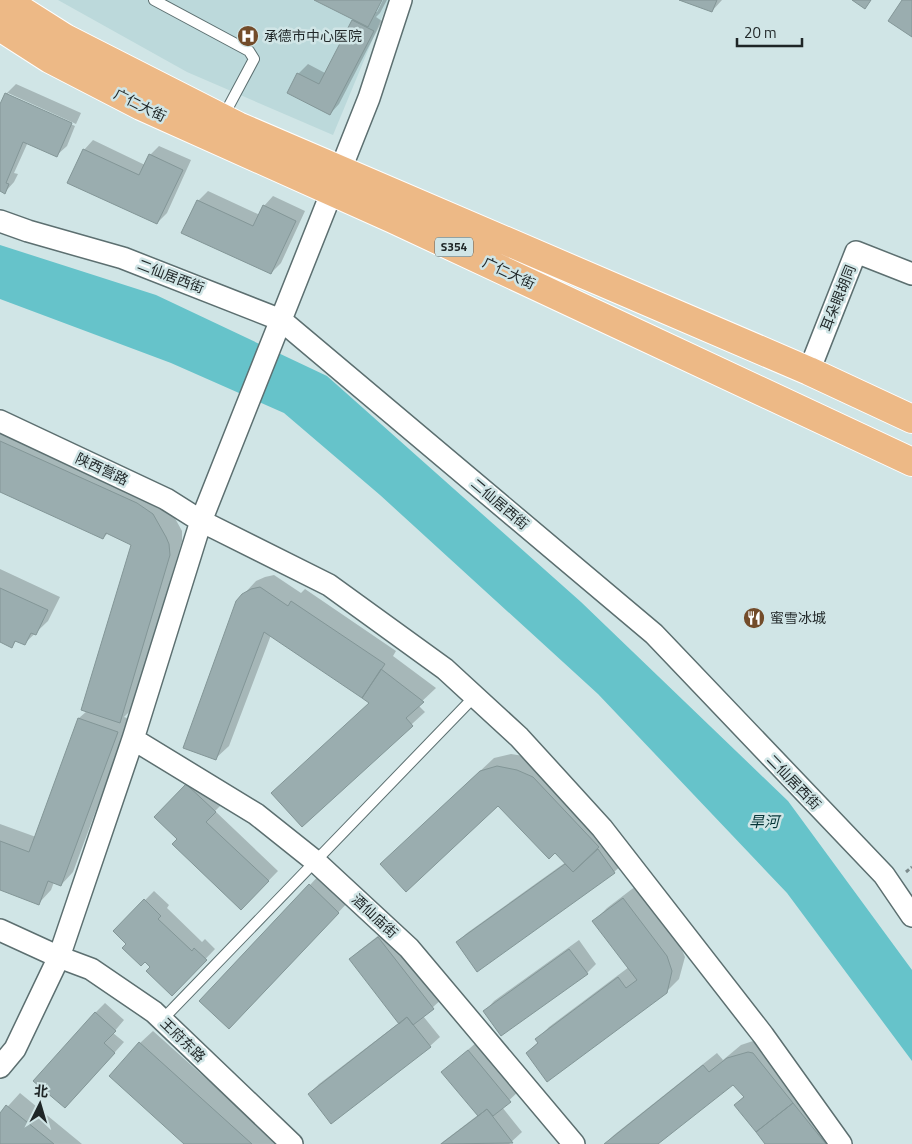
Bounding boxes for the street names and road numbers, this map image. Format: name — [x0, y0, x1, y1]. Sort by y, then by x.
street label: 广仁大街 — [110, 83, 170, 126]
road number: S354 — [435, 238, 473, 256]
street label: 广仁大街 — [479, 251, 539, 294]
street label: 二仙居西街 — [135, 253, 208, 298]
street label: 耳朵眼胡同 — [815, 261, 860, 334]
street label: 陕西营路 — [72, 447, 132, 490]
street label: 二仙居西街 — [467, 473, 534, 534]
street label: 二仙居西街 — [762, 749, 826, 814]
street label: 酒仙庙街 — [348, 889, 403, 942]
street label: 王府东路 — [156, 1013, 211, 1067]

